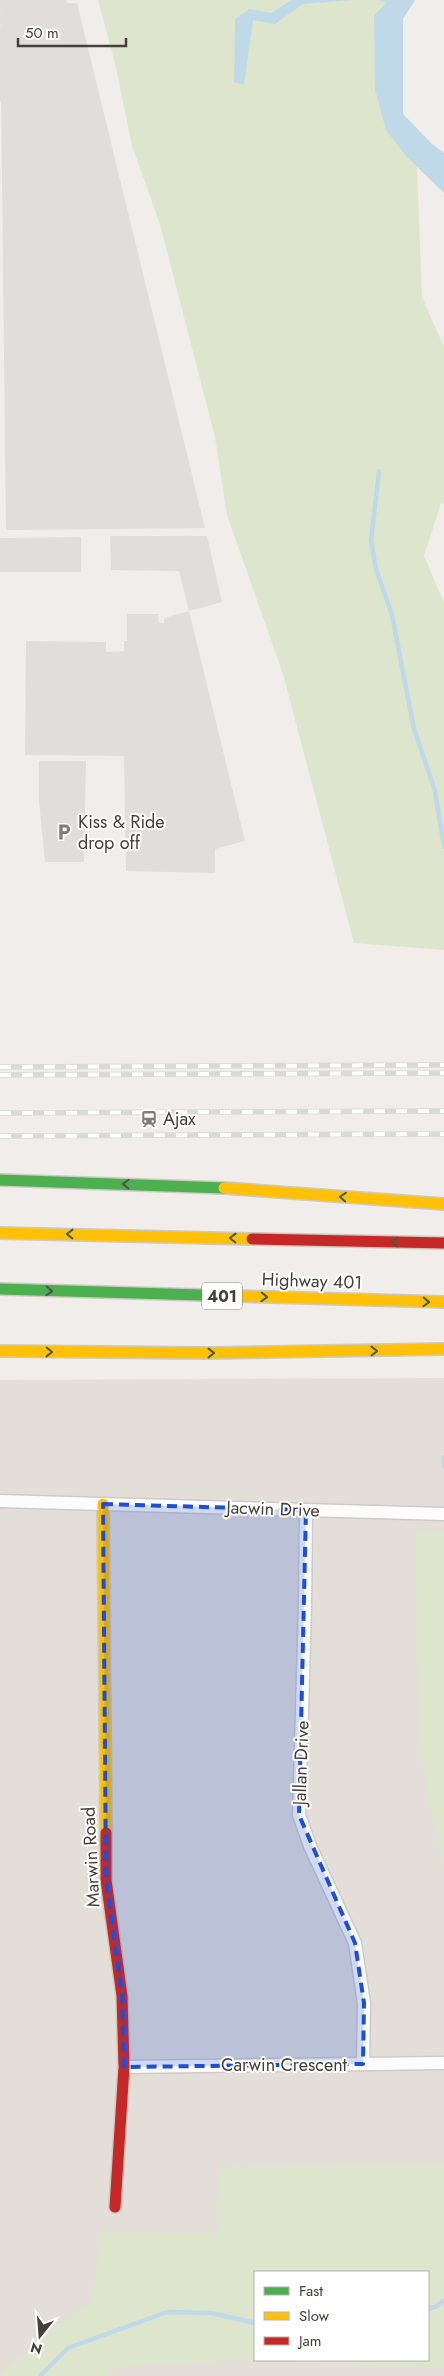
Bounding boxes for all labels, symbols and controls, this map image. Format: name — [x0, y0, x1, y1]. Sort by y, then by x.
scale bar — [18, 15, 125, 47]
text: 50 m — [25, 22, 59, 44]
place label: Kiss & Ride drop off — [78, 809, 165, 856]
parking icon: Kiss & Ride drop off — [54, 822, 74, 842]
place label: Ajax — [163, 1106, 196, 1132]
station icon: Ajax — [139, 1109, 159, 1129]
one-way arrow — [122, 1179, 130, 1189]
one-way arrow — [339, 1191, 347, 1202]
one-way arrow — [66, 1229, 74, 1239]
one-way arrow — [229, 1233, 236, 1243]
one-way arrow — [391, 1237, 399, 1247]
street label: Highway 401 — [261, 1266, 363, 1296]
road number: 401 — [202, 1282, 242, 1310]
one-way arrow — [45, 1285, 53, 1296]
one-way arrow — [260, 1292, 268, 1302]
one-way arrow — [422, 1296, 430, 1307]
one-way arrow — [370, 1346, 378, 1356]
one-way arrow — [45, 1347, 53, 1357]
one-way arrow — [208, 1348, 215, 1358]
street label: Jacwin Drive — [224, 1494, 320, 1524]
street label: Jallan Drive — [286, 1720, 315, 1808]
street label: Marwin Road — [75, 1806, 107, 1908]
street label: Carwin Crescent — [221, 2052, 348, 2078]
legend — [254, 2271, 429, 2361]
text: Fast — [299, 2280, 323, 2302]
text: Slow — [299, 2305, 330, 2327]
north arrow — [15, 2311, 65, 2361]
text: Jam — [297, 2330, 322, 2352]
text: N — [28, 2337, 44, 2360]

